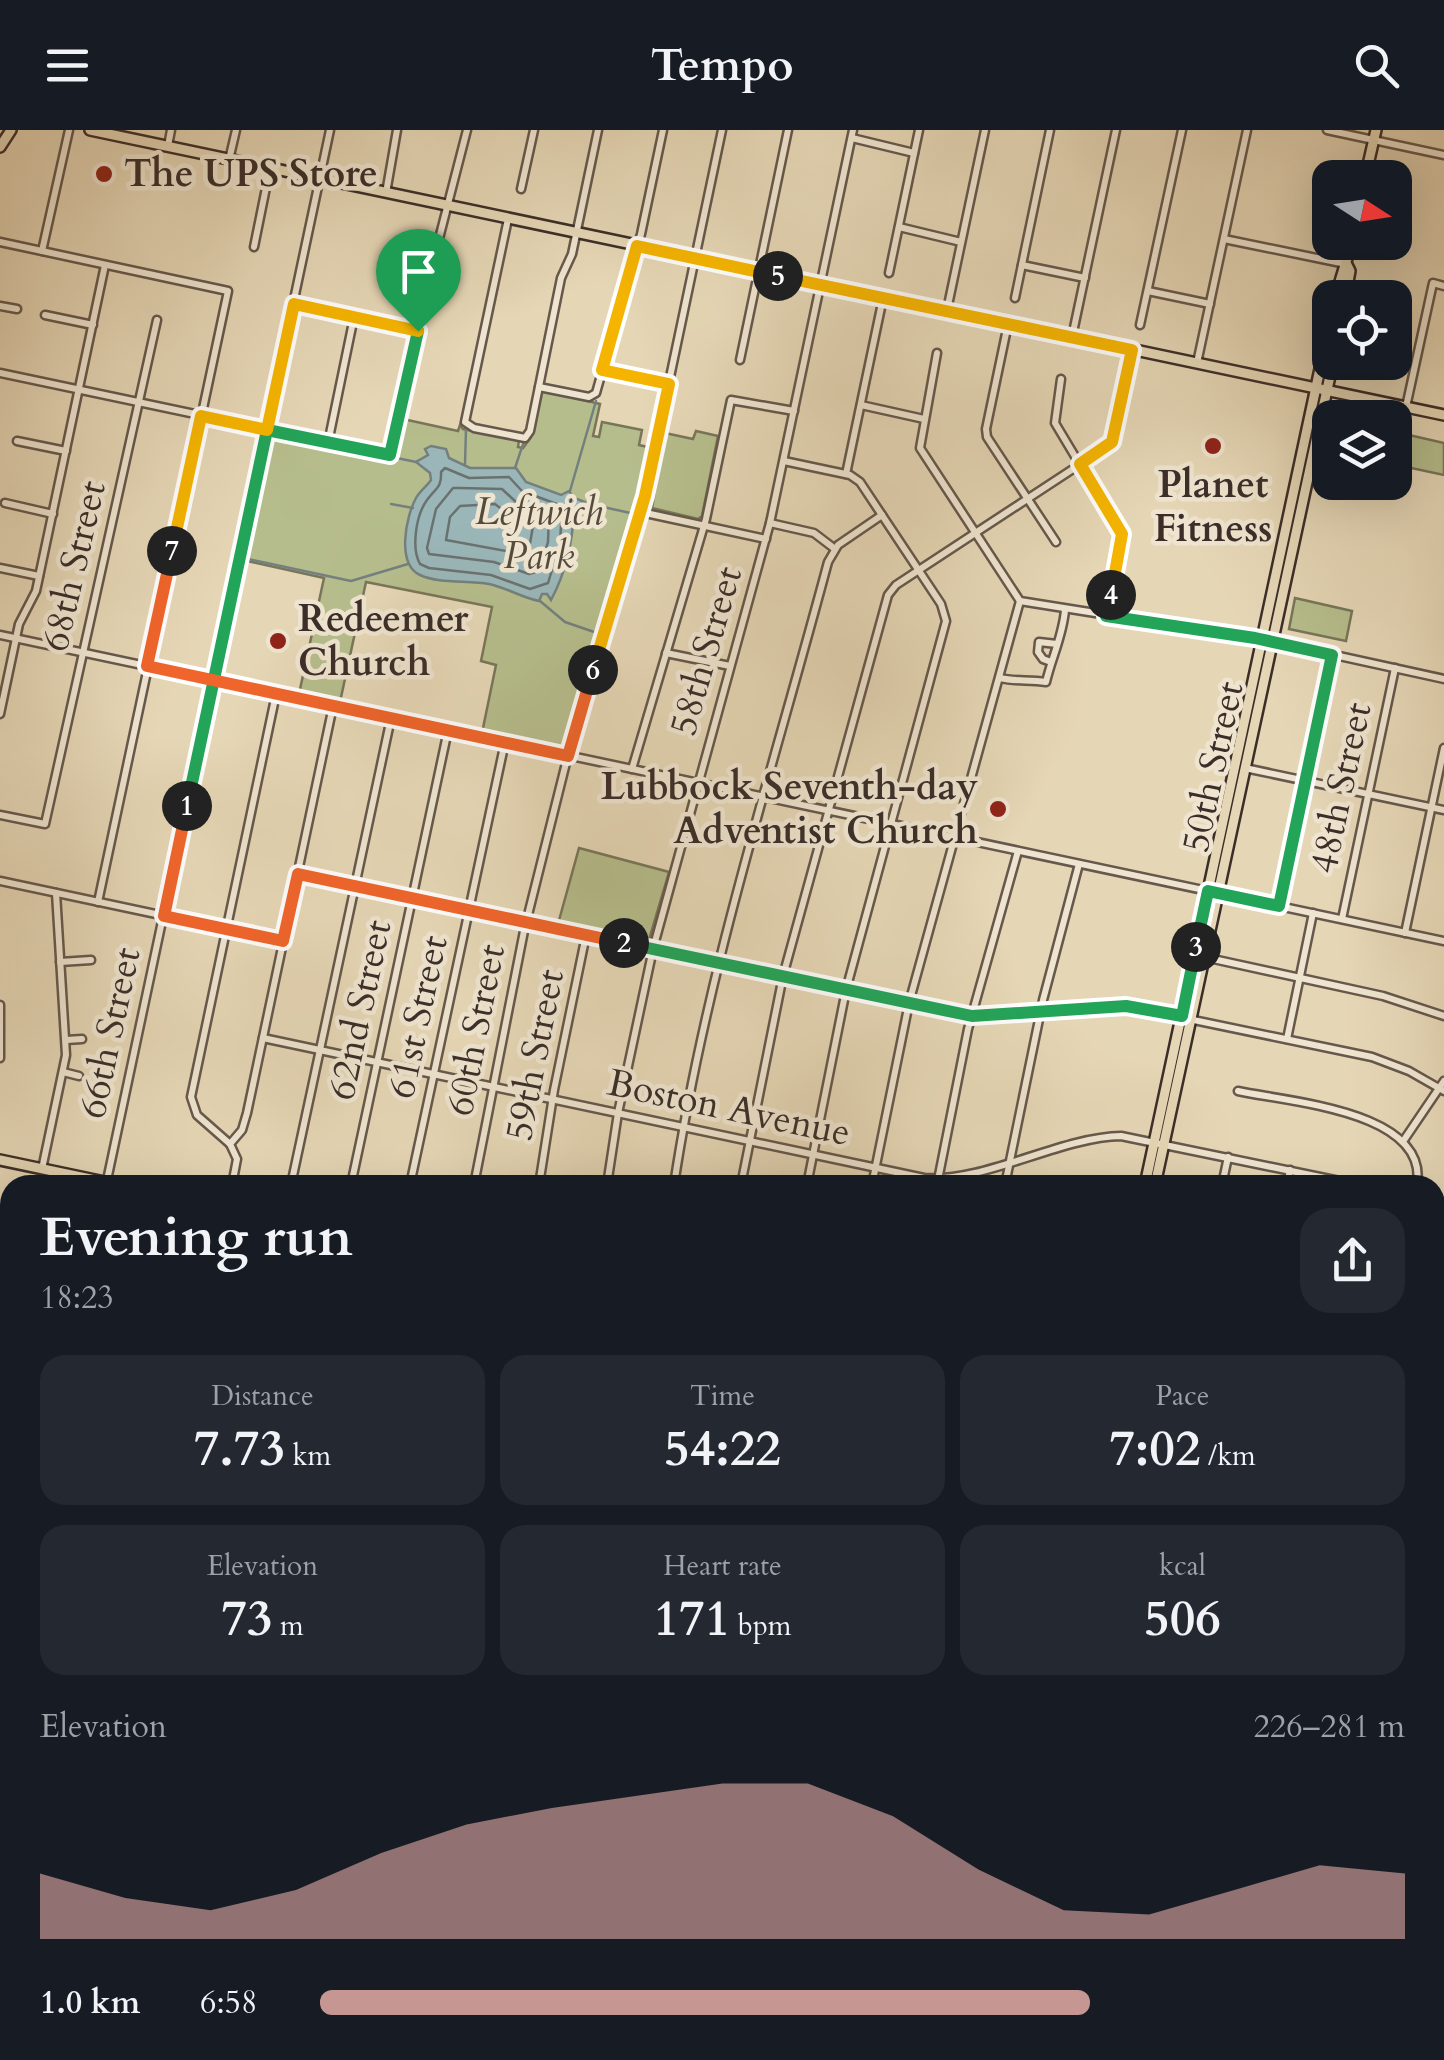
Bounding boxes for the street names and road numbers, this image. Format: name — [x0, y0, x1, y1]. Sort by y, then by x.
street label: 68th Street — [29, 476, 119, 656]
street label: 58th Street — [657, 560, 755, 742]
street label: 50th Street — [1170, 677, 1256, 857]
street label: 48th Street — [1298, 698, 1384, 878]
street label: 62nd Street — [316, 915, 404, 1105]
street label: 61st Street — [375, 931, 461, 1103]
street label: 60th Street — [434, 940, 518, 1120]
street label: 66th Street — [67, 943, 153, 1123]
street label: 59th Street — [493, 965, 577, 1145]
street label: Boston Avenue — [603, 1057, 855, 1159]

